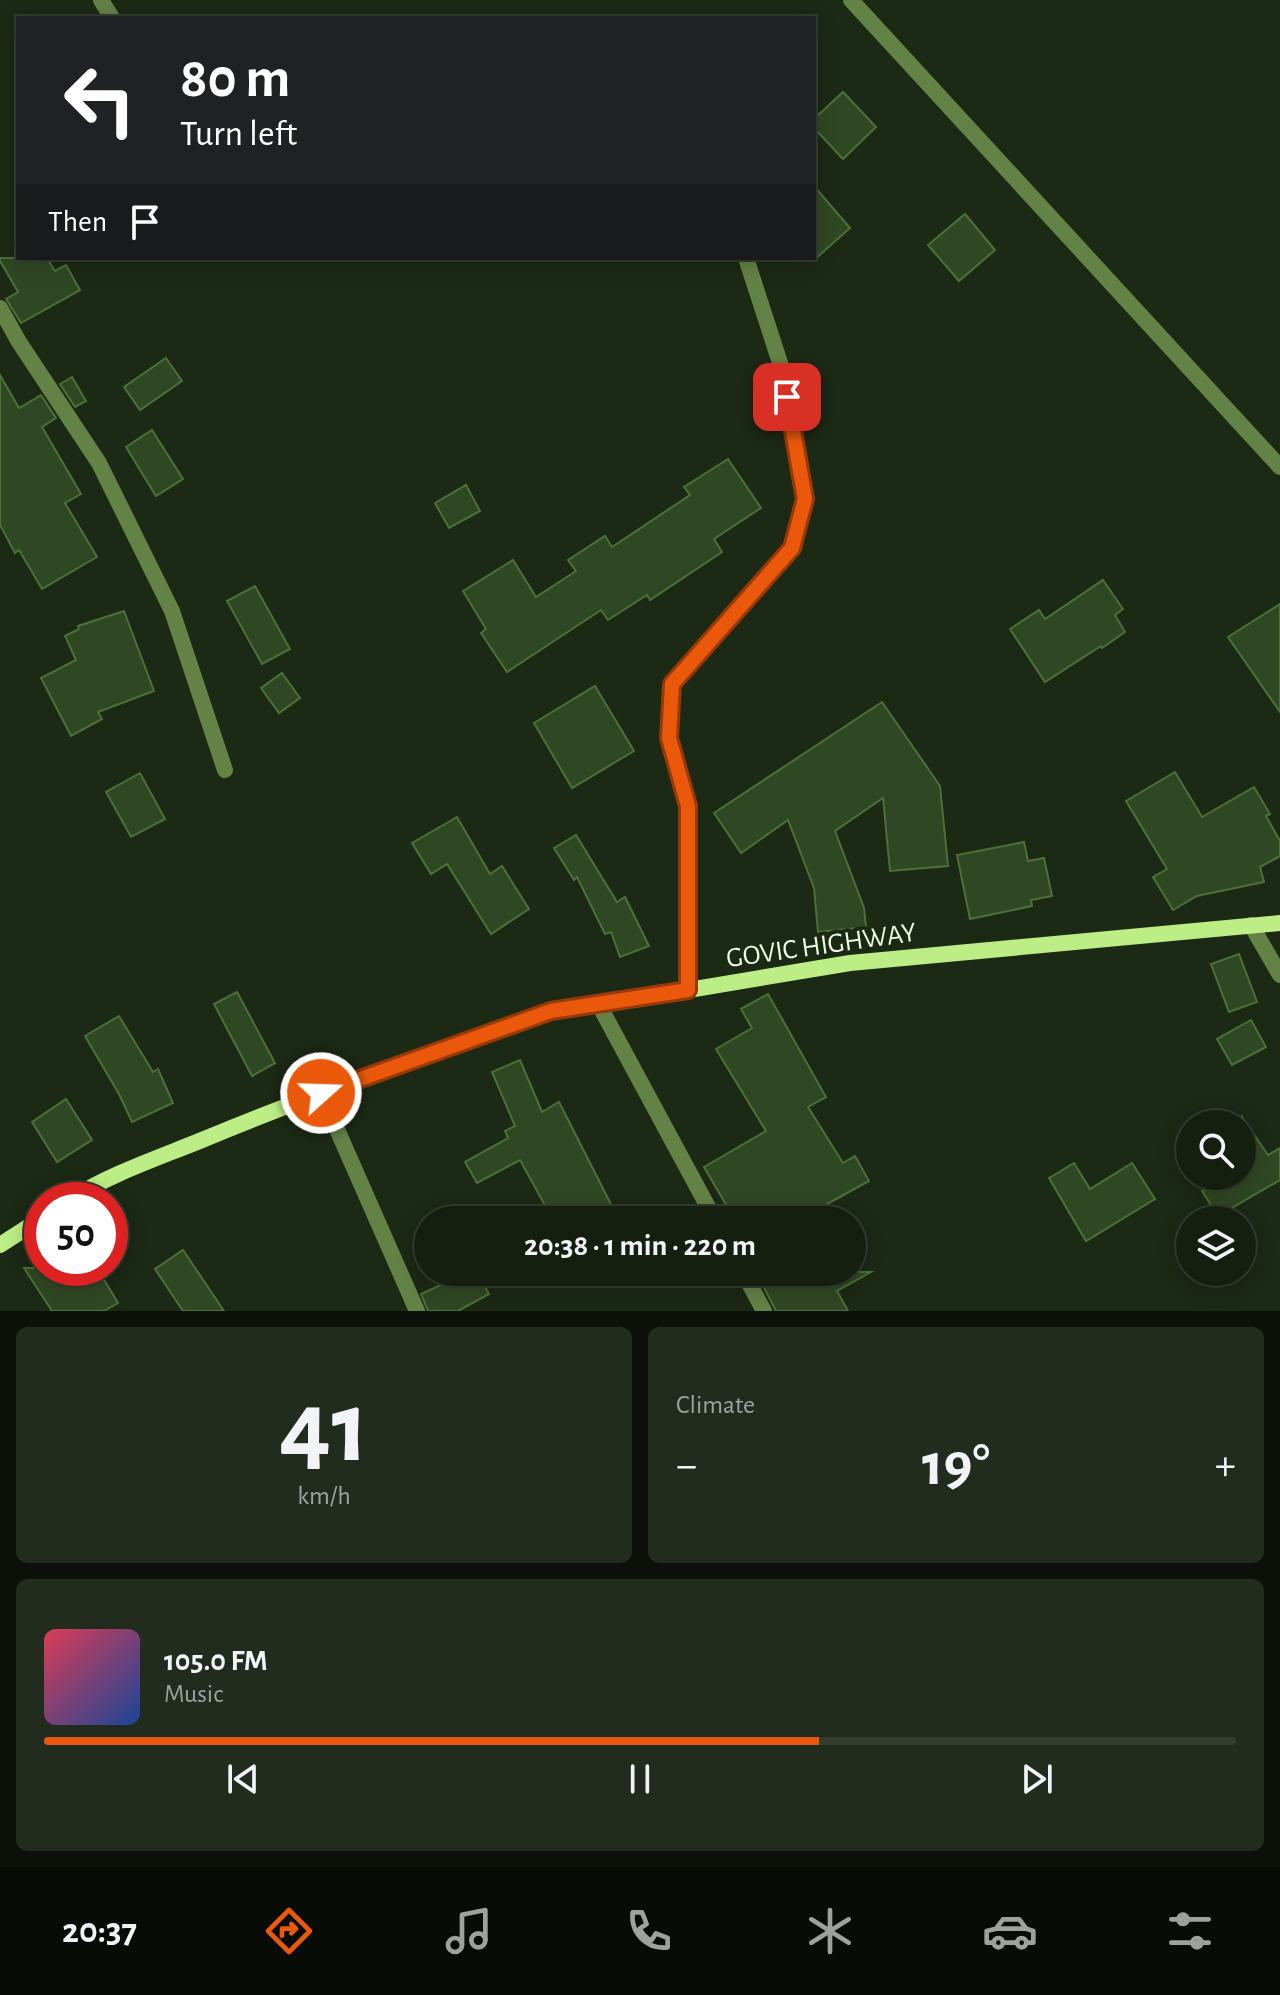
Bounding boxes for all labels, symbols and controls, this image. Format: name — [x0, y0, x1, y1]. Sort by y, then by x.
icon: left — [48, 48, 152, 152]
text: 80 m — [180, 51, 290, 107]
text: Turn left — [180, 116, 297, 152]
icon: arrive — [123, 200, 167, 244]
text: Then — [48, 207, 107, 237]
pin — [753, 363, 821, 431]
icon: arrive — [765, 375, 809, 419]
street label: GOVIC HIGHWAY — [724, 919, 918, 973]
position arrow — [279, 1051, 363, 1135]
map controls — [1176, 1110, 1256, 1286]
button: search — [1176, 1110, 1256, 1190]
speed limit sign: 50 — [24, 1182, 128, 1286]
button: layers — [1176, 1206, 1256, 1286]
text: 20:38 · 1 min · 220 m — [524, 1231, 756, 1261]
text: 41 — [279, 1377, 369, 1481]
text: Climate — [676, 1392, 755, 1418]
text: 19° — [922, 1436, 990, 1496]
text: − — [676, 1444, 697, 1488]
text: + — [1215, 1444, 1236, 1488]
text: km/h — [297, 1483, 351, 1509]
text: 105.0 FM — [164, 1646, 268, 1676]
text: Music — [164, 1681, 223, 1707]
icon: previous — [221, 1757, 265, 1801]
icon: pause — [618, 1757, 662, 1801]
icon: next — [1015, 1757, 1059, 1801]
icon: directions — [261, 1903, 317, 1959]
icon: music — [441, 1903, 497, 1959]
icon: phone — [621, 1903, 677, 1959]
icon: climate — [802, 1903, 858, 1959]
icon: car — [982, 1903, 1038, 1959]
icon: filters — [1162, 1903, 1218, 1959]
text: 20:37 — [62, 1913, 137, 1949]

